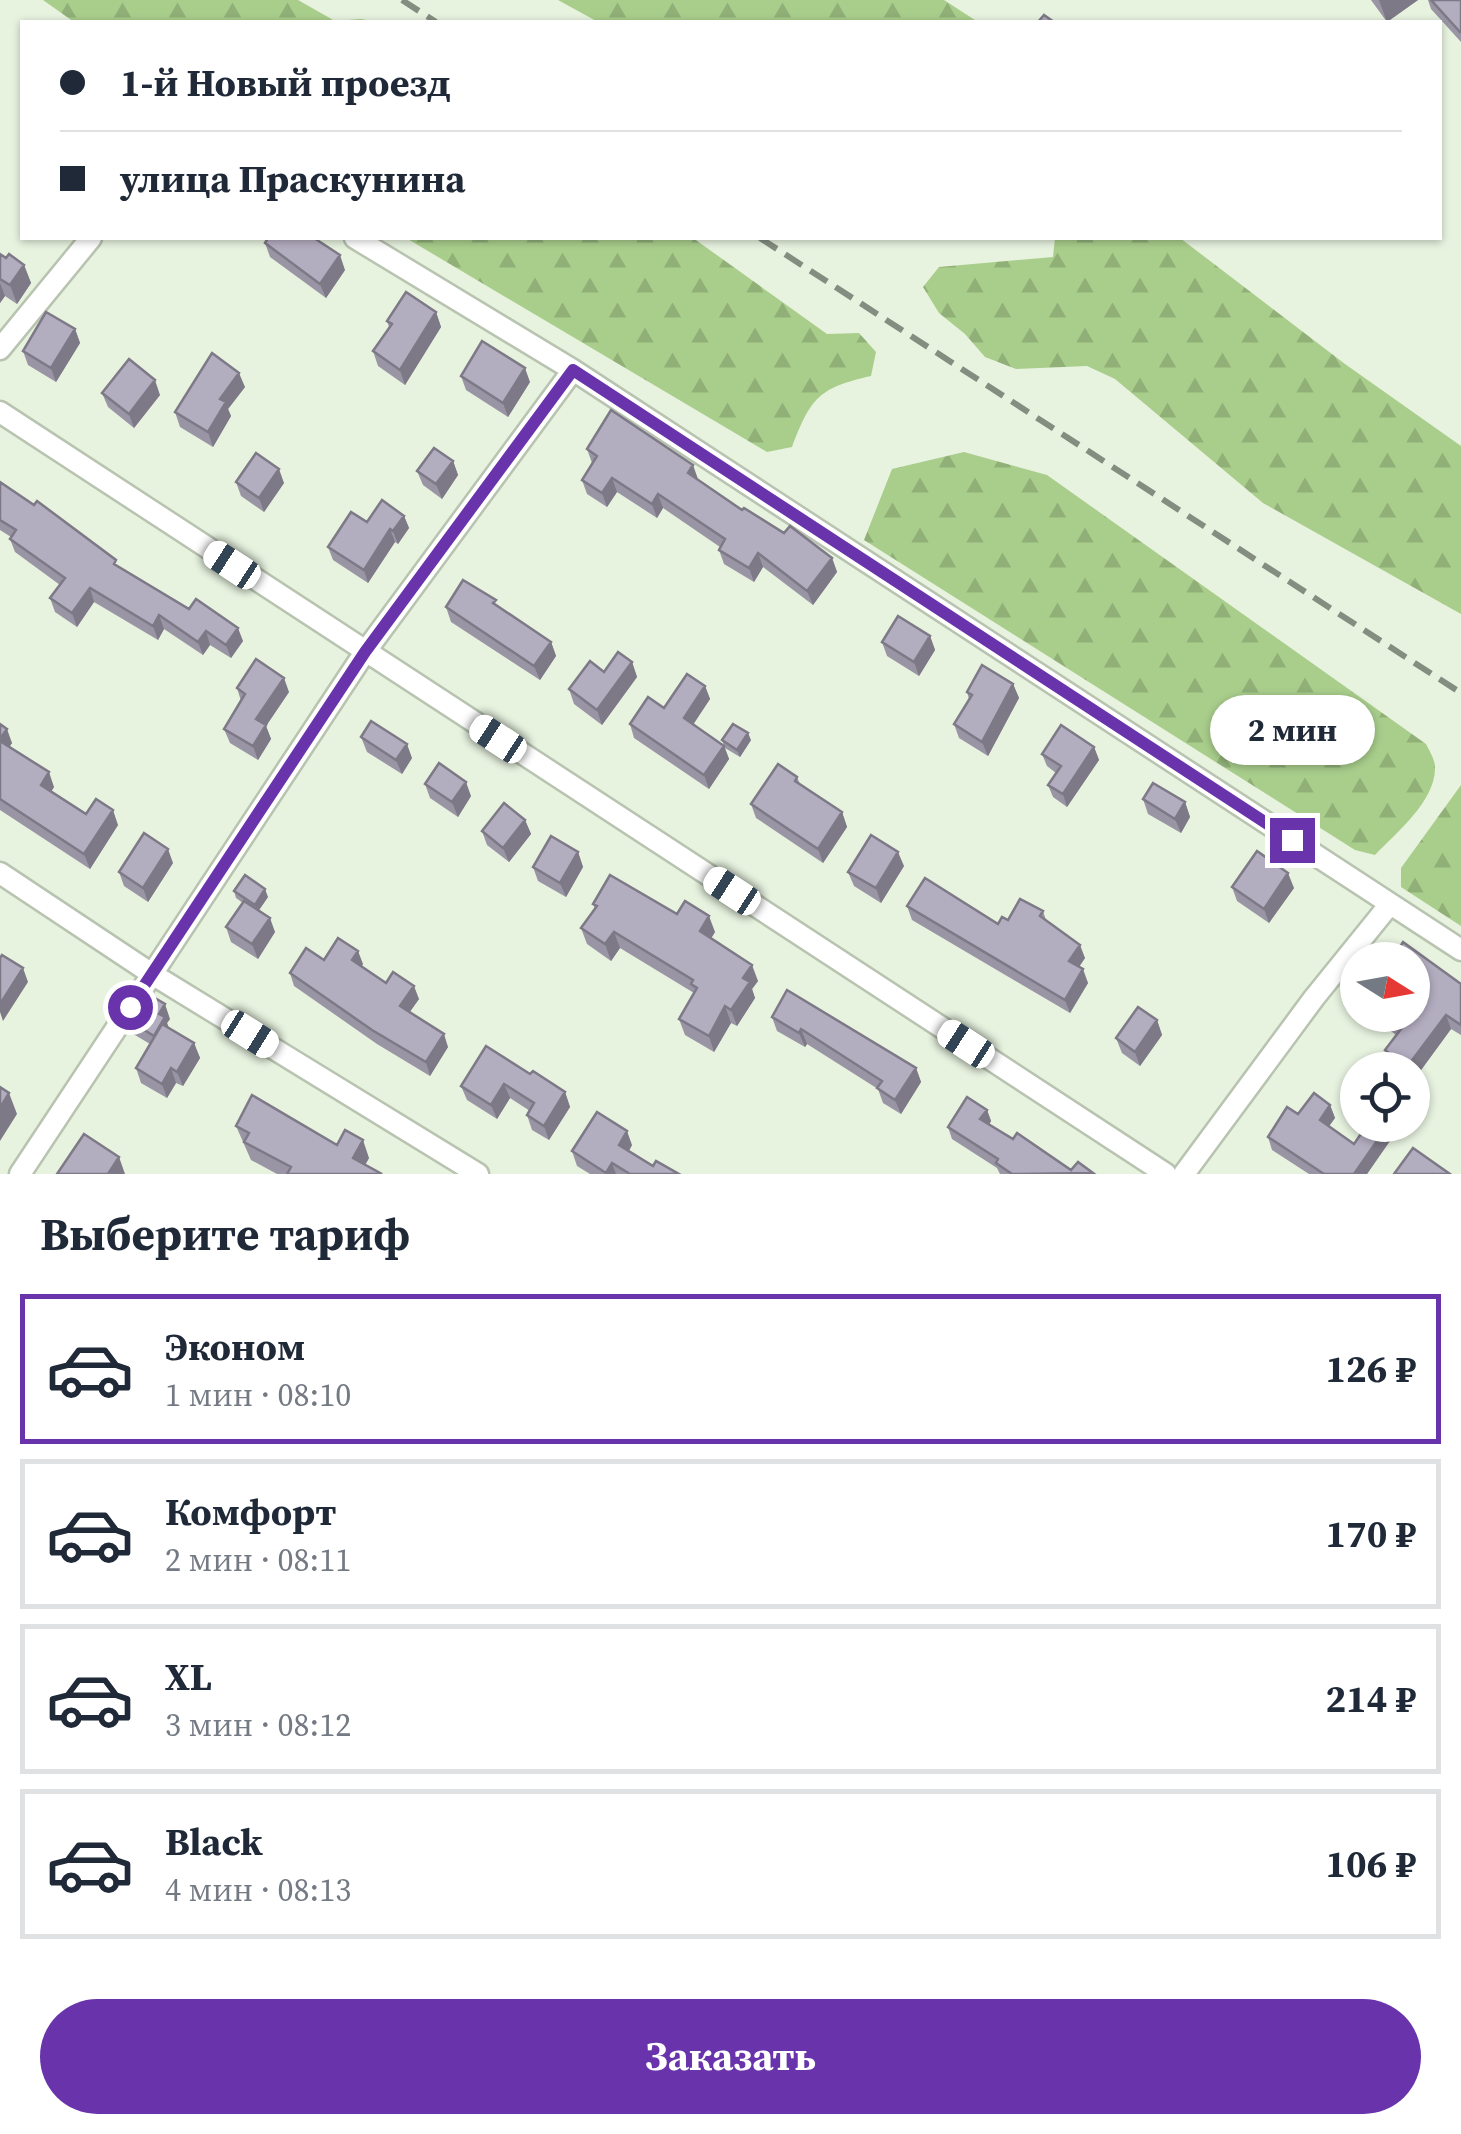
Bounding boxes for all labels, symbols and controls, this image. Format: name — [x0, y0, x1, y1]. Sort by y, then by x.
text: 1-й Новый проезд — [120, 57, 451, 109]
text: улица Праскунина — [120, 153, 465, 205]
car — [199, 536, 265, 594]
callout: 2 мин — [1210, 695, 1374, 765]
text: 2 мин — [1248, 708, 1337, 752]
car — [465, 710, 531, 768]
route end — [1270, 818, 1315, 863]
car — [699, 862, 765, 920]
north arrow — [1340, 942, 1430, 1032]
map controls — [1340, 942, 1430, 1142]
route start — [108, 985, 153, 1030]
car — [217, 1005, 283, 1063]
car — [933, 1015, 999, 1073]
button: locate — [1340, 1052, 1430, 1142]
text: Выберите тариф — [40, 1203, 410, 1265]
text: Эконом — [165, 1321, 305, 1373]
icon: car — [45, 1324, 135, 1414]
text: 126 ₽ — [1325, 1343, 1416, 1395]
text: 1 мин · 08:10 — [165, 1373, 351, 1417]
text: Комфорт — [165, 1486, 336, 1538]
icon: car — [45, 1489, 135, 1579]
text: 170 ₽ — [1325, 1508, 1416, 1560]
text: 2 мин · 08:11 — [165, 1538, 351, 1582]
text: XL — [165, 1651, 212, 1703]
icon: car — [45, 1654, 135, 1744]
text: 214 ₽ — [1325, 1673, 1416, 1725]
text: 3 мин · 08:12 — [165, 1703, 351, 1747]
text: Black — [165, 1816, 263, 1868]
icon: car — [45, 1819, 135, 1909]
text: 106 ₽ — [1325, 1838, 1416, 1890]
text: 4 мин · 08:13 — [165, 1868, 351, 1912]
button: Заказать — [40, 1999, 1421, 2114]

